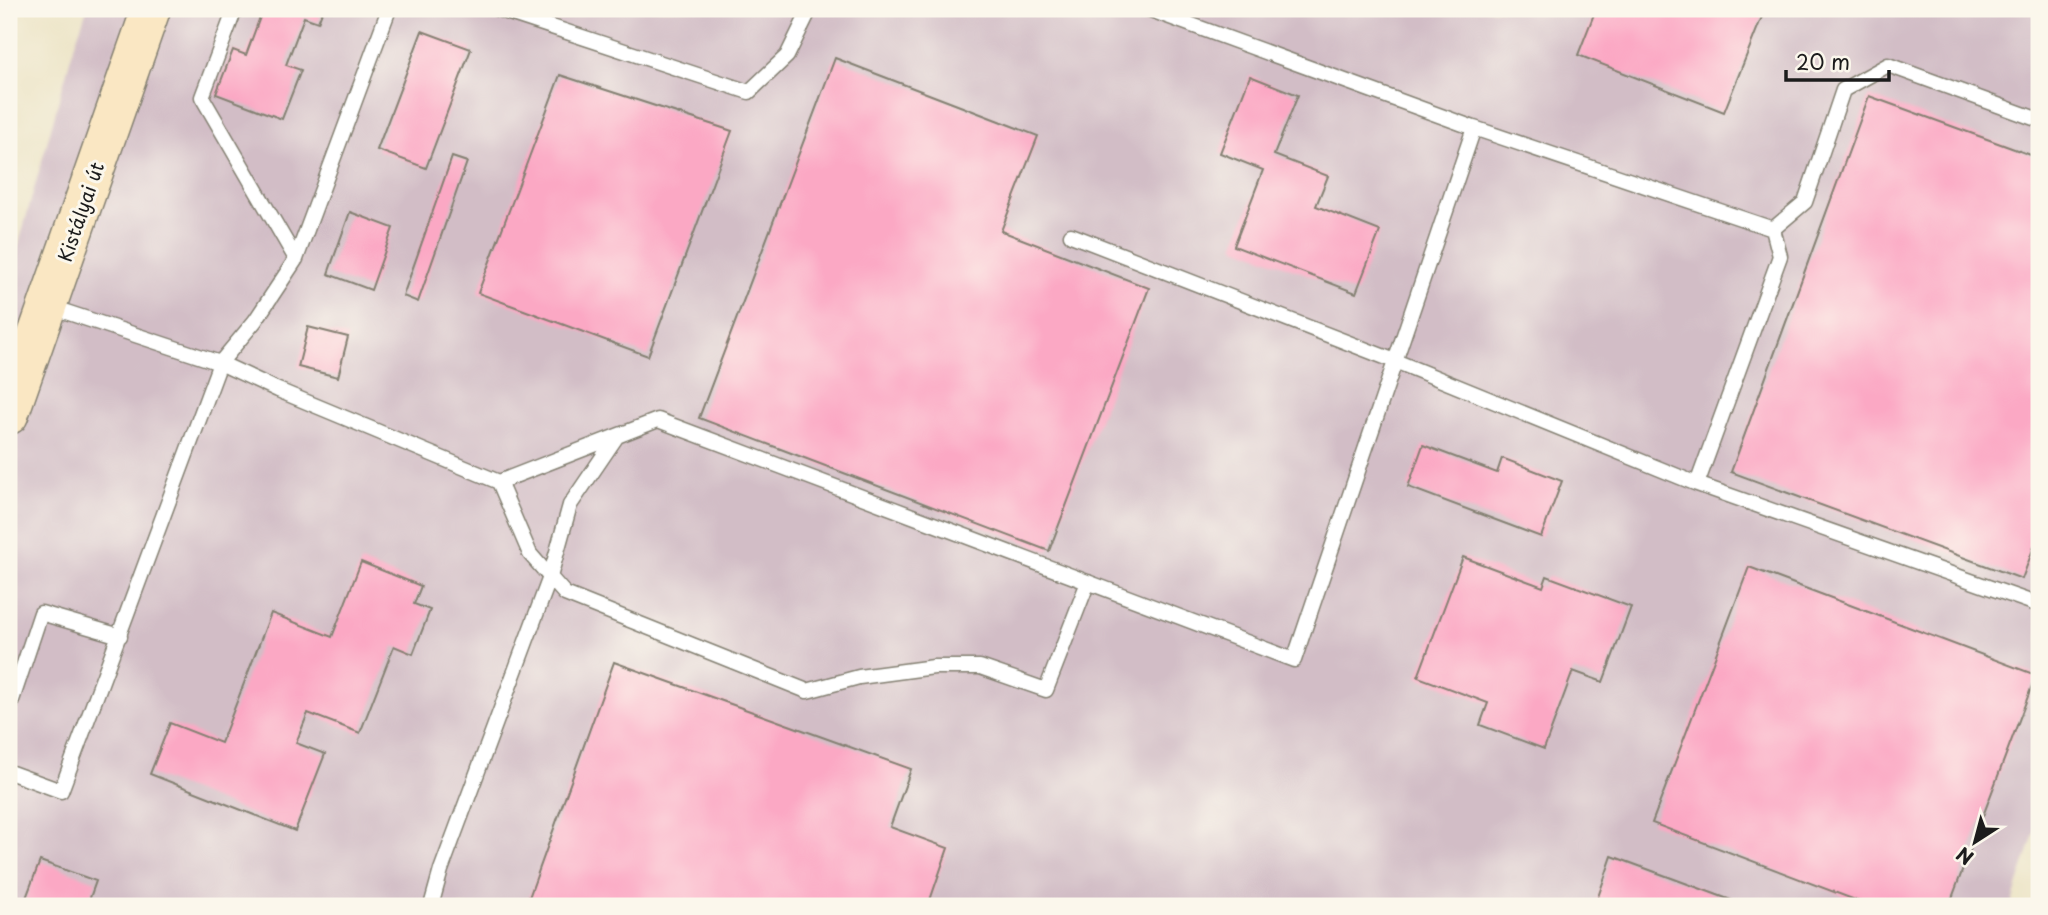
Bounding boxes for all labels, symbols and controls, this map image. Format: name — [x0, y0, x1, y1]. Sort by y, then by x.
scale bar — [1786, 38, 1889, 82]
text: 20 m — [1796, 45, 1850, 77]
street label: Kistályai út — [50, 158, 110, 265]
north arrow — [1940, 806, 2010, 876]
text: N — [1950, 841, 1979, 872]

